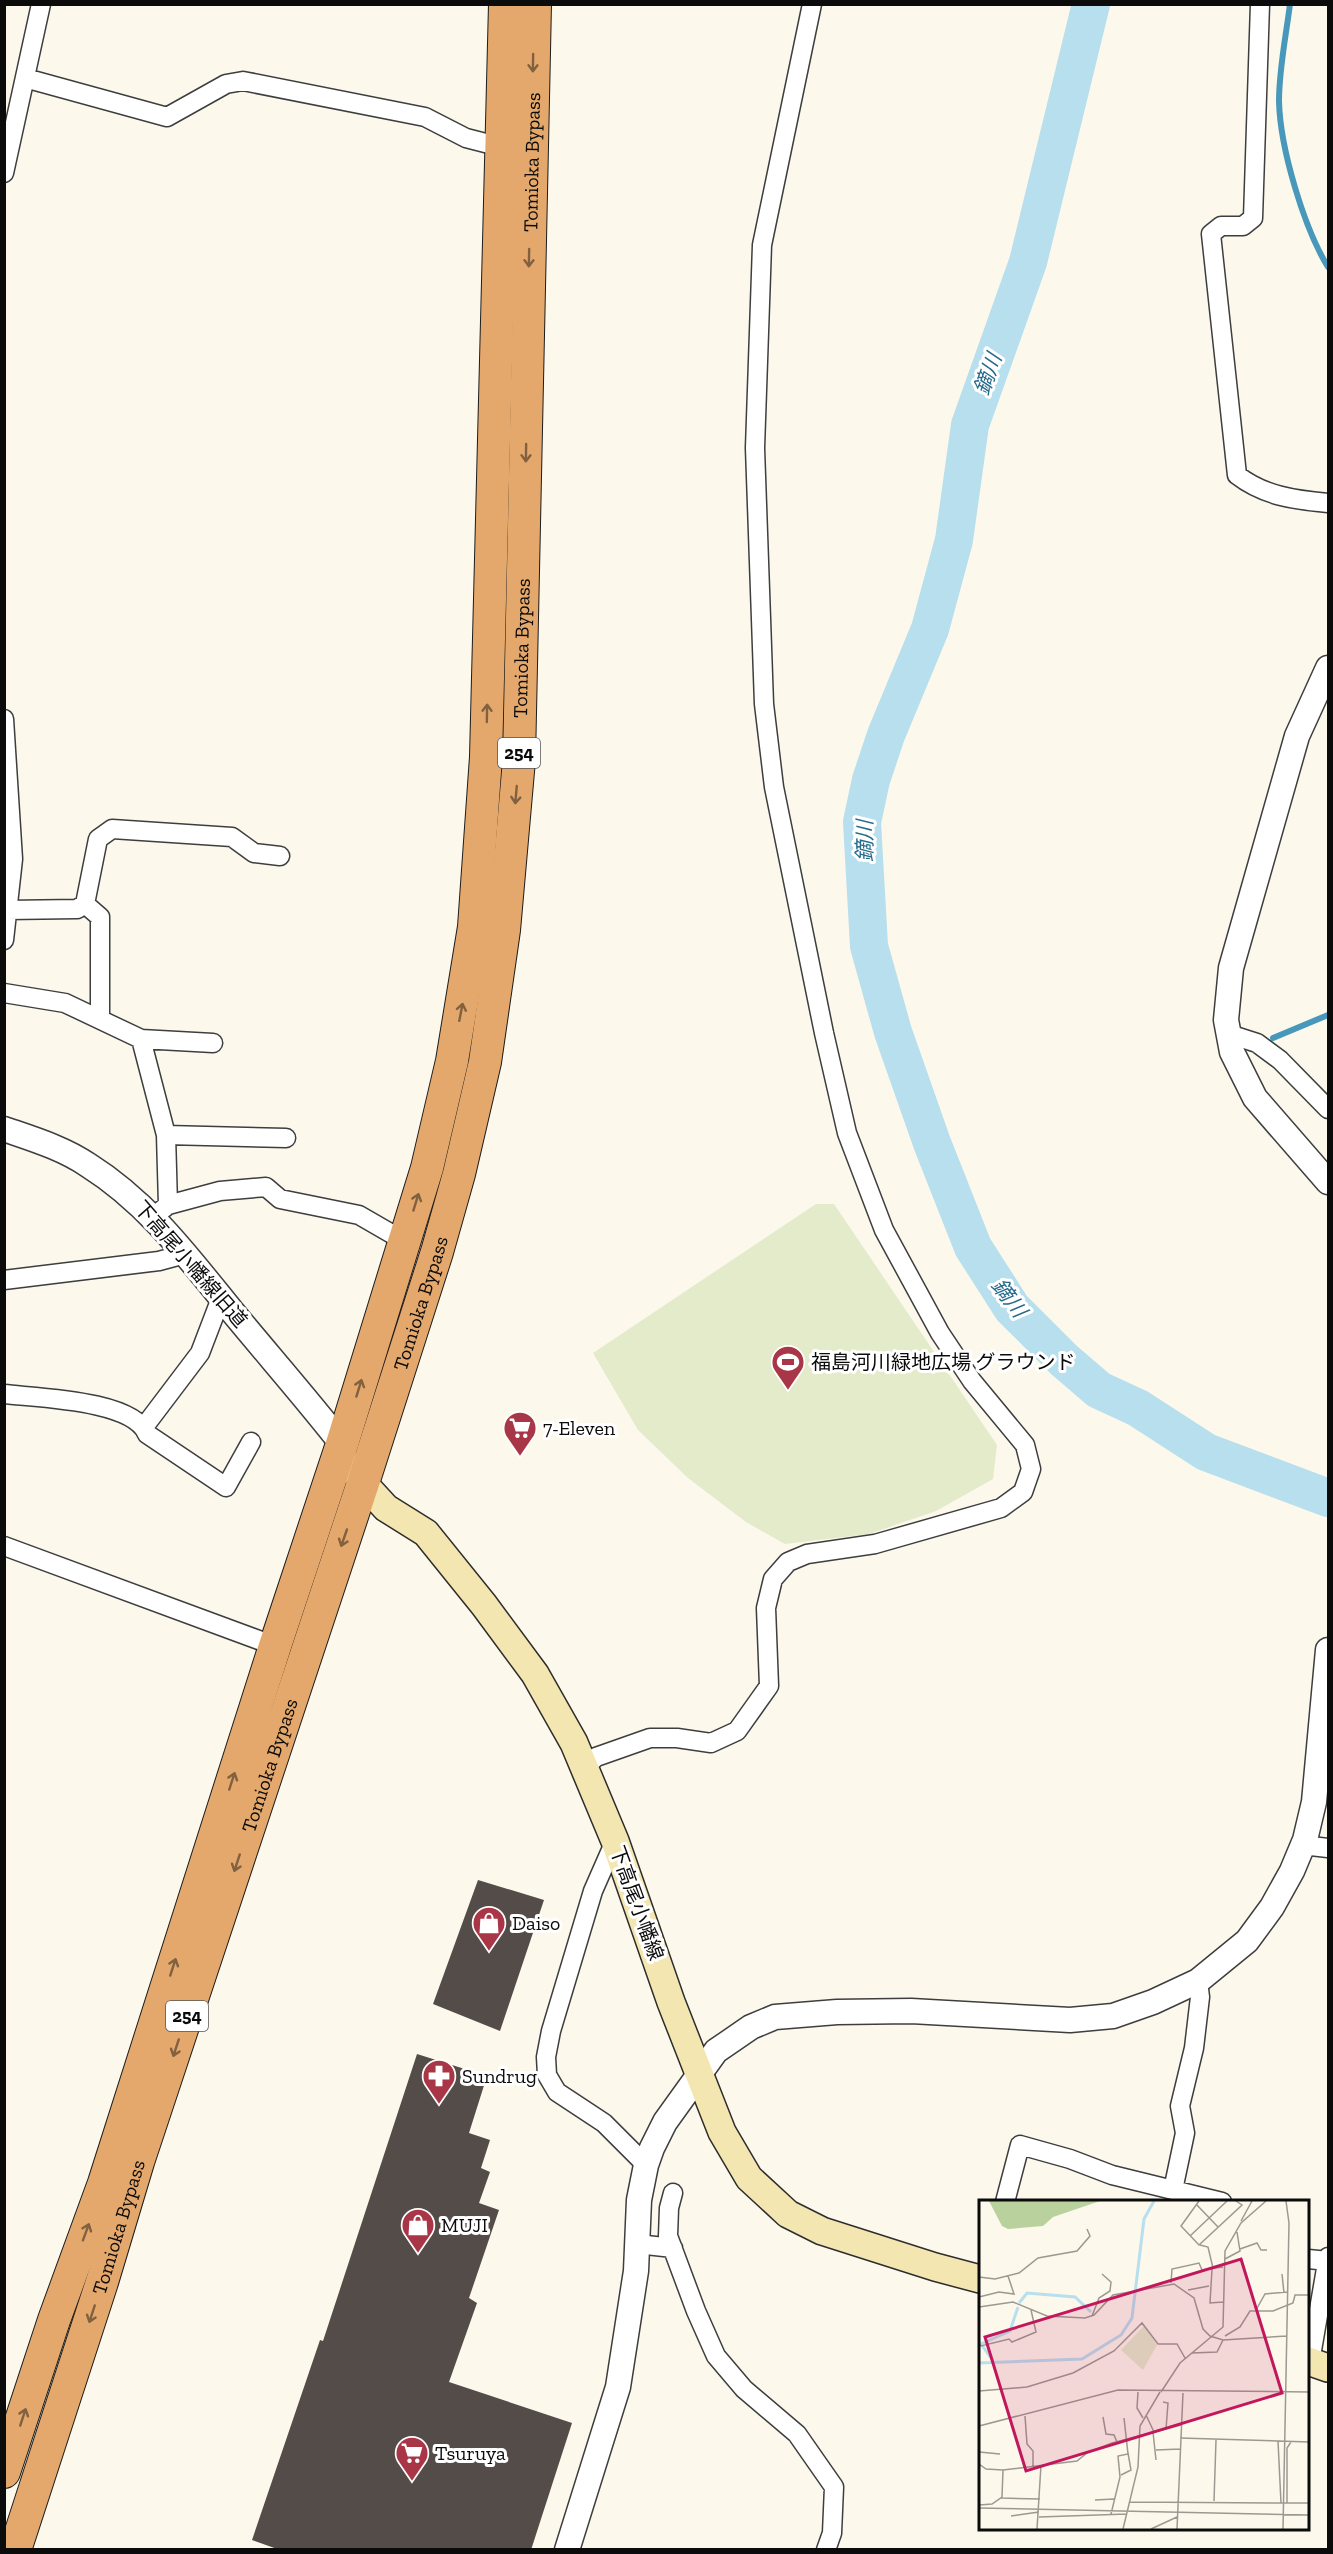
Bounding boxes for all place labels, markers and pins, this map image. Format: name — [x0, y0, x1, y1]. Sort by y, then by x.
sports icon: 福島河川緑地広場 グラウンド — [770, 1344, 806, 1391]
place label: 福島河川緑地広場 グラウンド — [811, 1350, 1076, 1374]
supermarket icon: 7-Eleven — [502, 1410, 538, 1457]
place label: 7-Eleven — [543, 1416, 616, 1440]
shop icon: Daiso — [471, 1905, 507, 1952]
place label: Daiso — [512, 1911, 560, 1935]
pharmacy icon: Sundrug — [421, 2058, 457, 2105]
place label: Sundrug — [462, 2064, 537, 2088]
shop icon: MUJI — [400, 2207, 436, 2254]
place label: MUJI — [441, 2213, 488, 2237]
supermarket icon: Tsuruya — [394, 2435, 430, 2482]
place label: Tsuruya — [435, 2441, 506, 2465]

